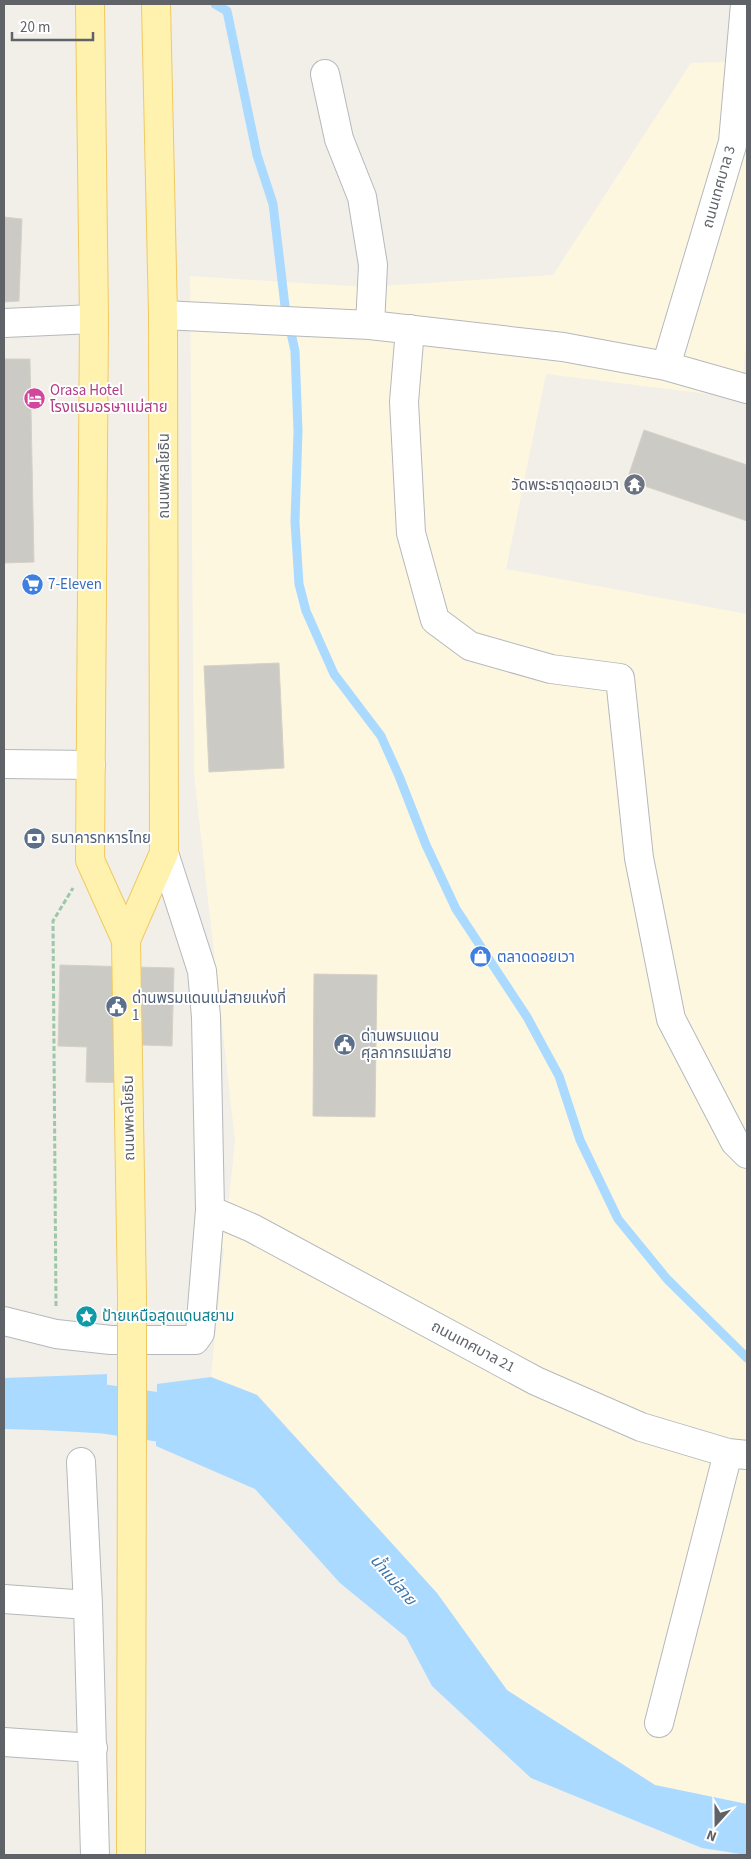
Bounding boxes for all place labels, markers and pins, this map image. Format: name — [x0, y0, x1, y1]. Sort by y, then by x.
place label: Orasa Hotel โรงแรมอรษาแม่สาย — [50, 380, 168, 418]
hotel icon: Orasa Hotel โรงแรมอรษาแม่สาย — [22, 387, 46, 411]
temple icon: วัดพระธาตุดอยเวา — [623, 473, 647, 497]
place label: วัดพระธาตุดอยเวา — [511, 475, 619, 496]
supermarket icon: 7-Eleven — [20, 572, 44, 596]
place label: 7-Eleven — [48, 574, 102, 595]
bank icon: ธนาคารทหารไทย — [23, 826, 47, 850]
place label: ธนาคารทหารไทย — [51, 828, 151, 849]
shop icon: ตลาดดอยเวา — [469, 945, 493, 969]
place label: ตลาดดอยเวา — [497, 947, 575, 968]
place label: ด่านพรมแดนแม่สายแห่งที่ 1 — [132, 987, 286, 1026]
public building icon: ด่านพรมแดนแม่สายแห่งที่ 1 — [104, 995, 128, 1019]
place label: ด่านพรมแดน ศุลกากรแม่สาย — [361, 1026, 452, 1064]
public building icon: ด่านพรมแดน ศุลกากรแม่สาย — [333, 1033, 357, 1057]
place icon: ป้ายเหนือสุดแดนสยาม — [74, 1304, 98, 1328]
place label: ป้ายเหนือสุดแดนสยาม — [102, 1306, 235, 1327]

